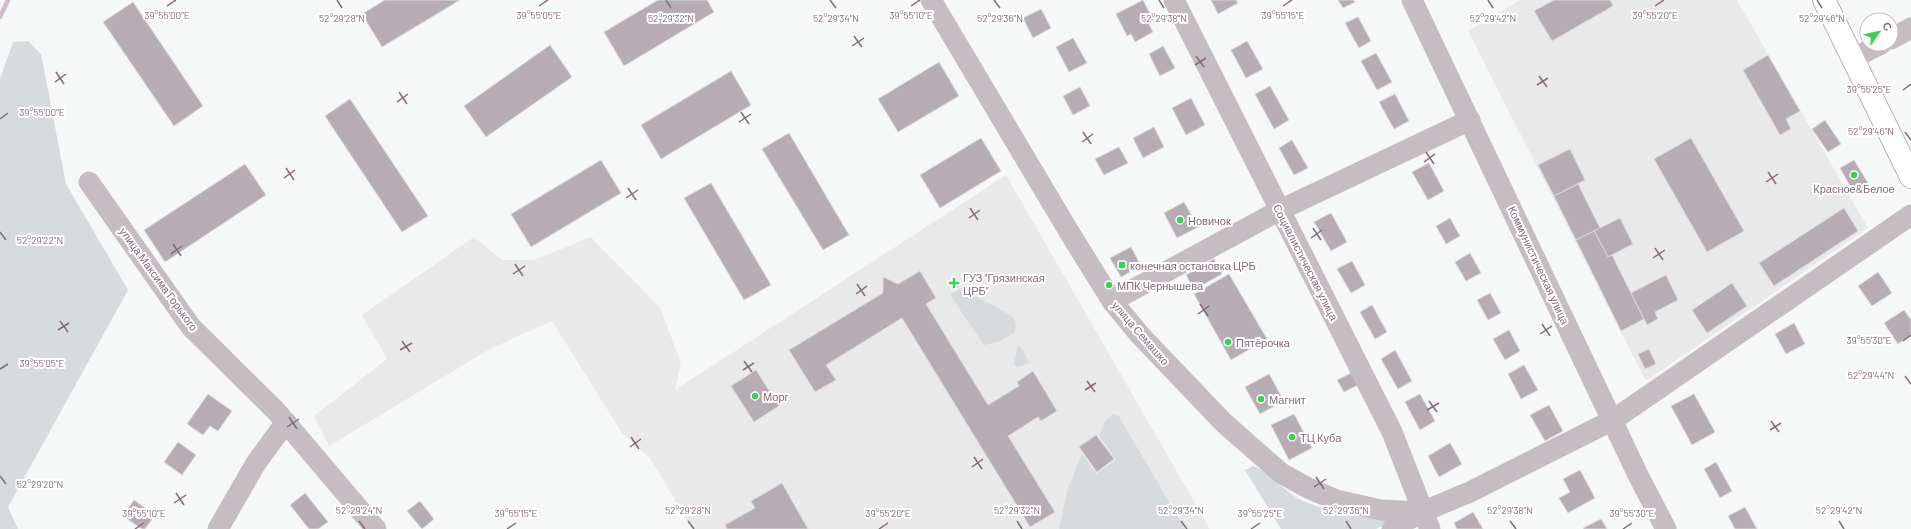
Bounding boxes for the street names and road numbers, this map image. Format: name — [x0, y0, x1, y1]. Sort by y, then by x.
street label: Социалистическая улица — [1271, 202, 1341, 323]
street label: Коммунистическая улица — [1506, 204, 1573, 327]
street label: улица Максима Горького — [117, 225, 201, 333]
street label: улица Семашко — [1110, 299, 1172, 367]

